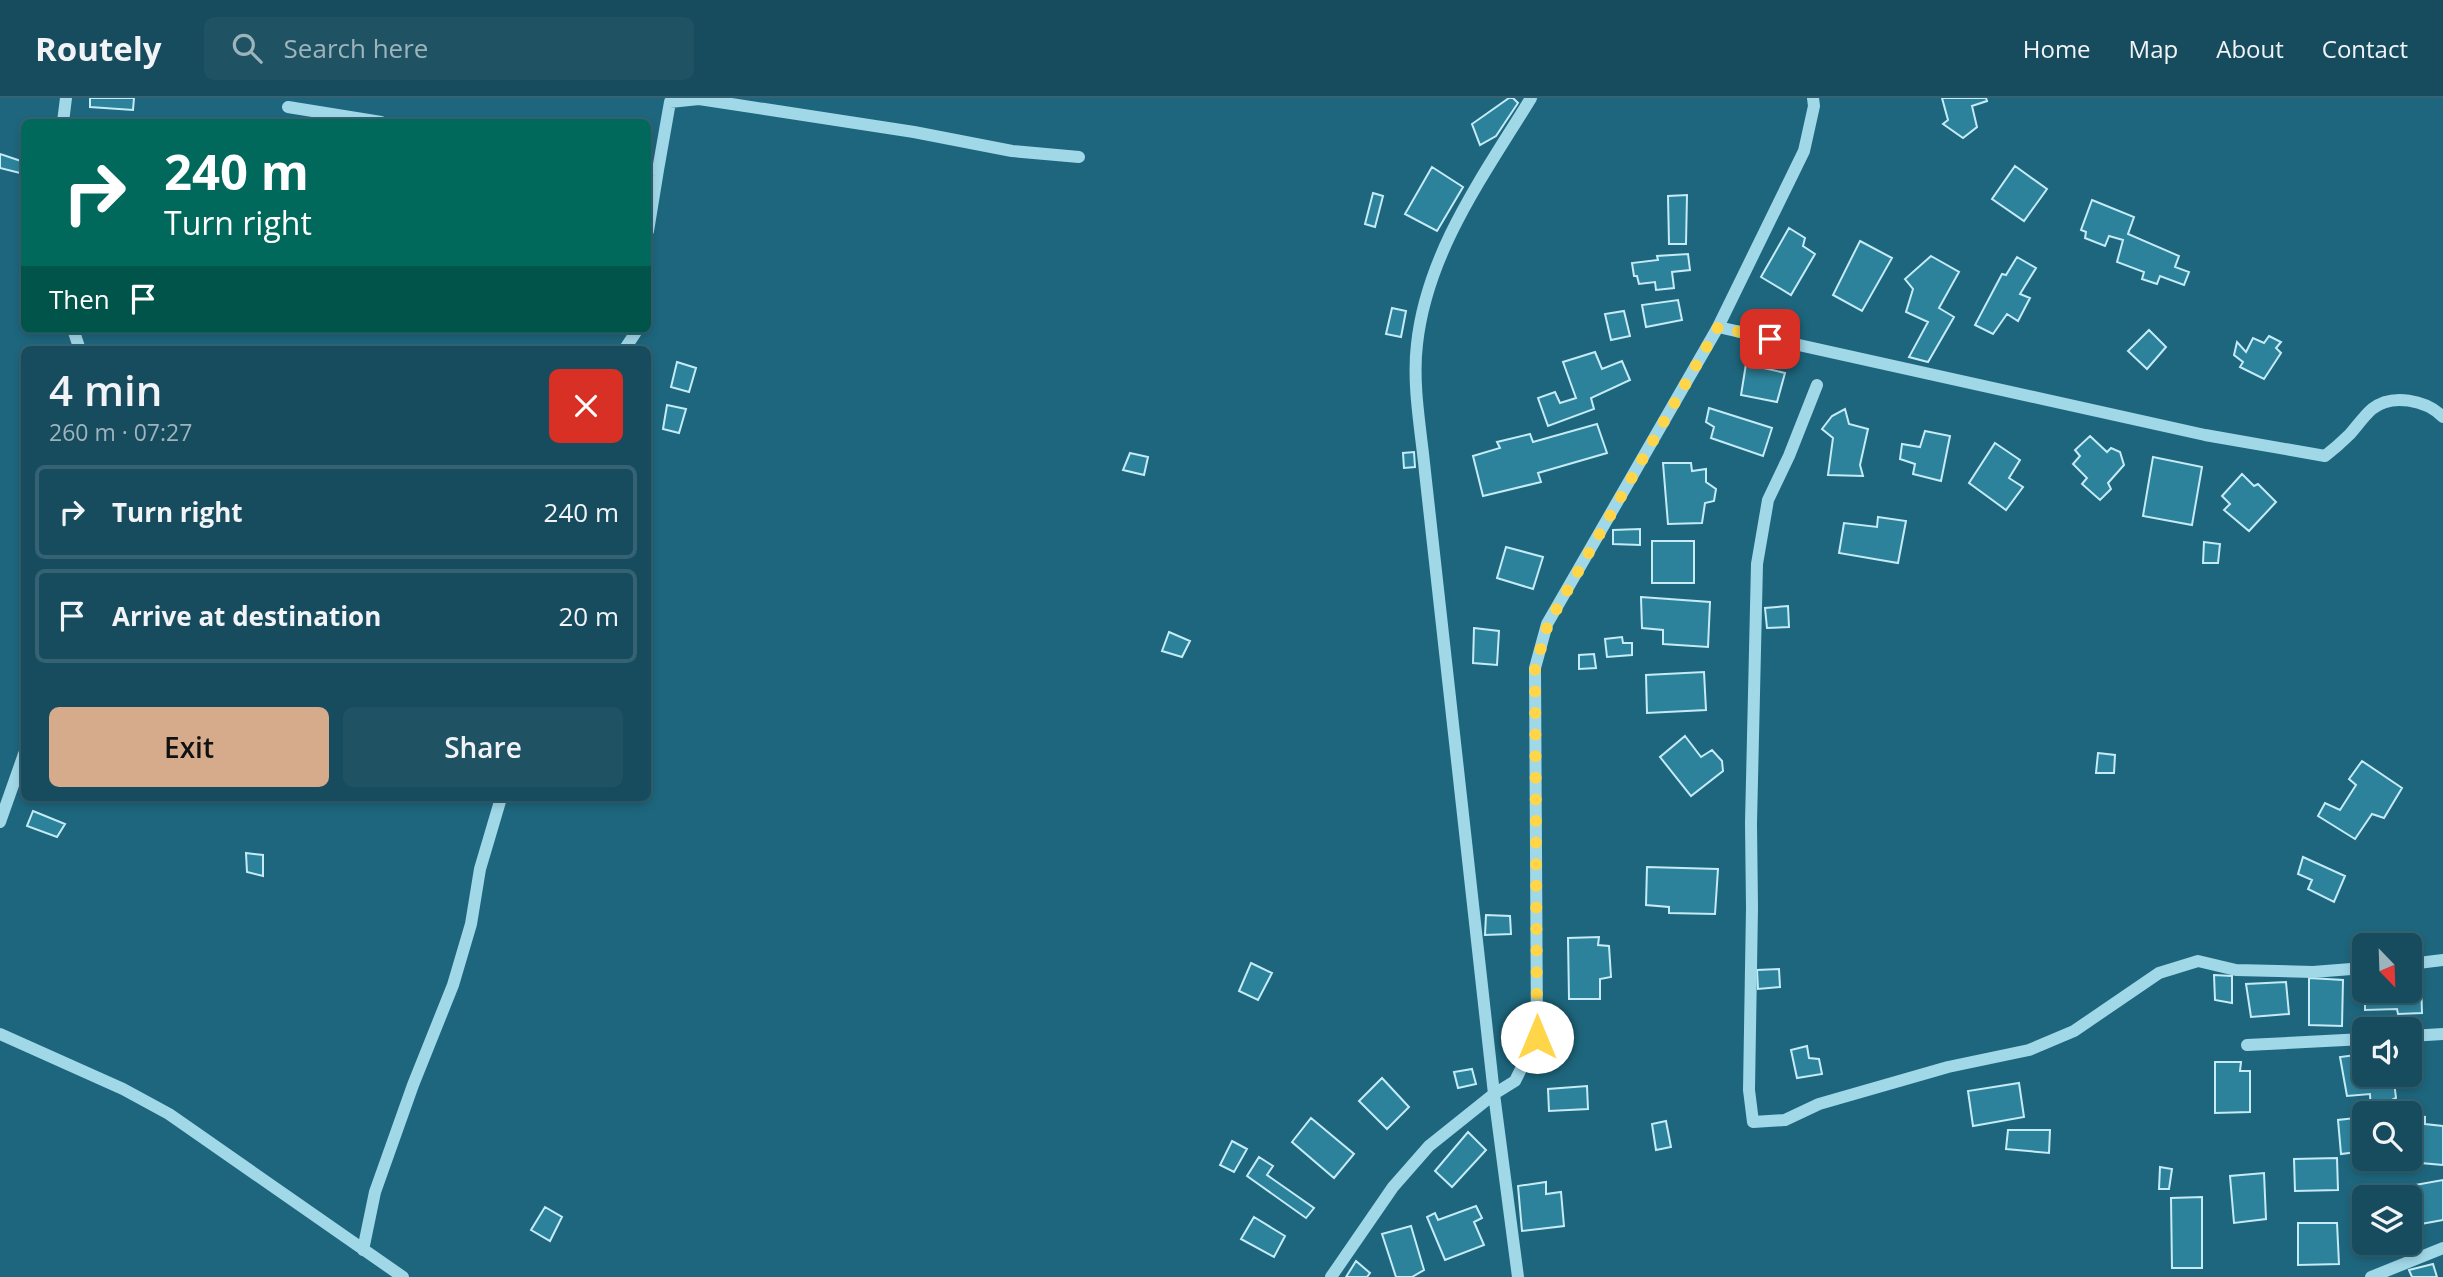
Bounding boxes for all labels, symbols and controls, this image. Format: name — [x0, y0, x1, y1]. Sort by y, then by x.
search box — [204, 17, 694, 80]
text: Routely — [35, 26, 162, 71]
icon: search — [228, 29, 266, 67]
text: Search here — [284, 30, 428, 66]
text: Home — [2023, 32, 2091, 65]
text: Map — [2129, 32, 2178, 65]
text: About — [2216, 32, 2284, 65]
text: Contact — [2322, 32, 2408, 65]
text: 240 m — [164, 138, 309, 204]
icon: right — [49, 147, 140, 238]
text: Turn right — [164, 201, 312, 244]
icon: arrive — [124, 280, 162, 318]
text: Then — [49, 281, 110, 317]
pin — [1740, 309, 1800, 369]
icon: arrive — [1751, 320, 1789, 358]
text: 4 min — [49, 361, 162, 418]
button: close — [549, 369, 623, 443]
text: 260 m · 07:27 — [49, 416, 192, 448]
icon: right — [53, 493, 91, 531]
text: Turn right — [112, 494, 243, 530]
text: 240 m — [544, 494, 619, 530]
icon: arrive — [53, 597, 91, 635]
text: Arrive at destination — [112, 598, 381, 634]
text: 20 m — [558, 598, 619, 634]
button: Exit — [49, 707, 329, 787]
button: Share — [343, 707, 623, 787]
north arrow — [2352, 933, 2422, 1003]
map controls — [2352, 933, 2422, 1255]
position arrow — [1500, 1000, 1574, 1074]
button: sound — [2352, 1017, 2422, 1087]
button: search — [2352, 1101, 2422, 1171]
button: layers — [2352, 1185, 2422, 1255]

